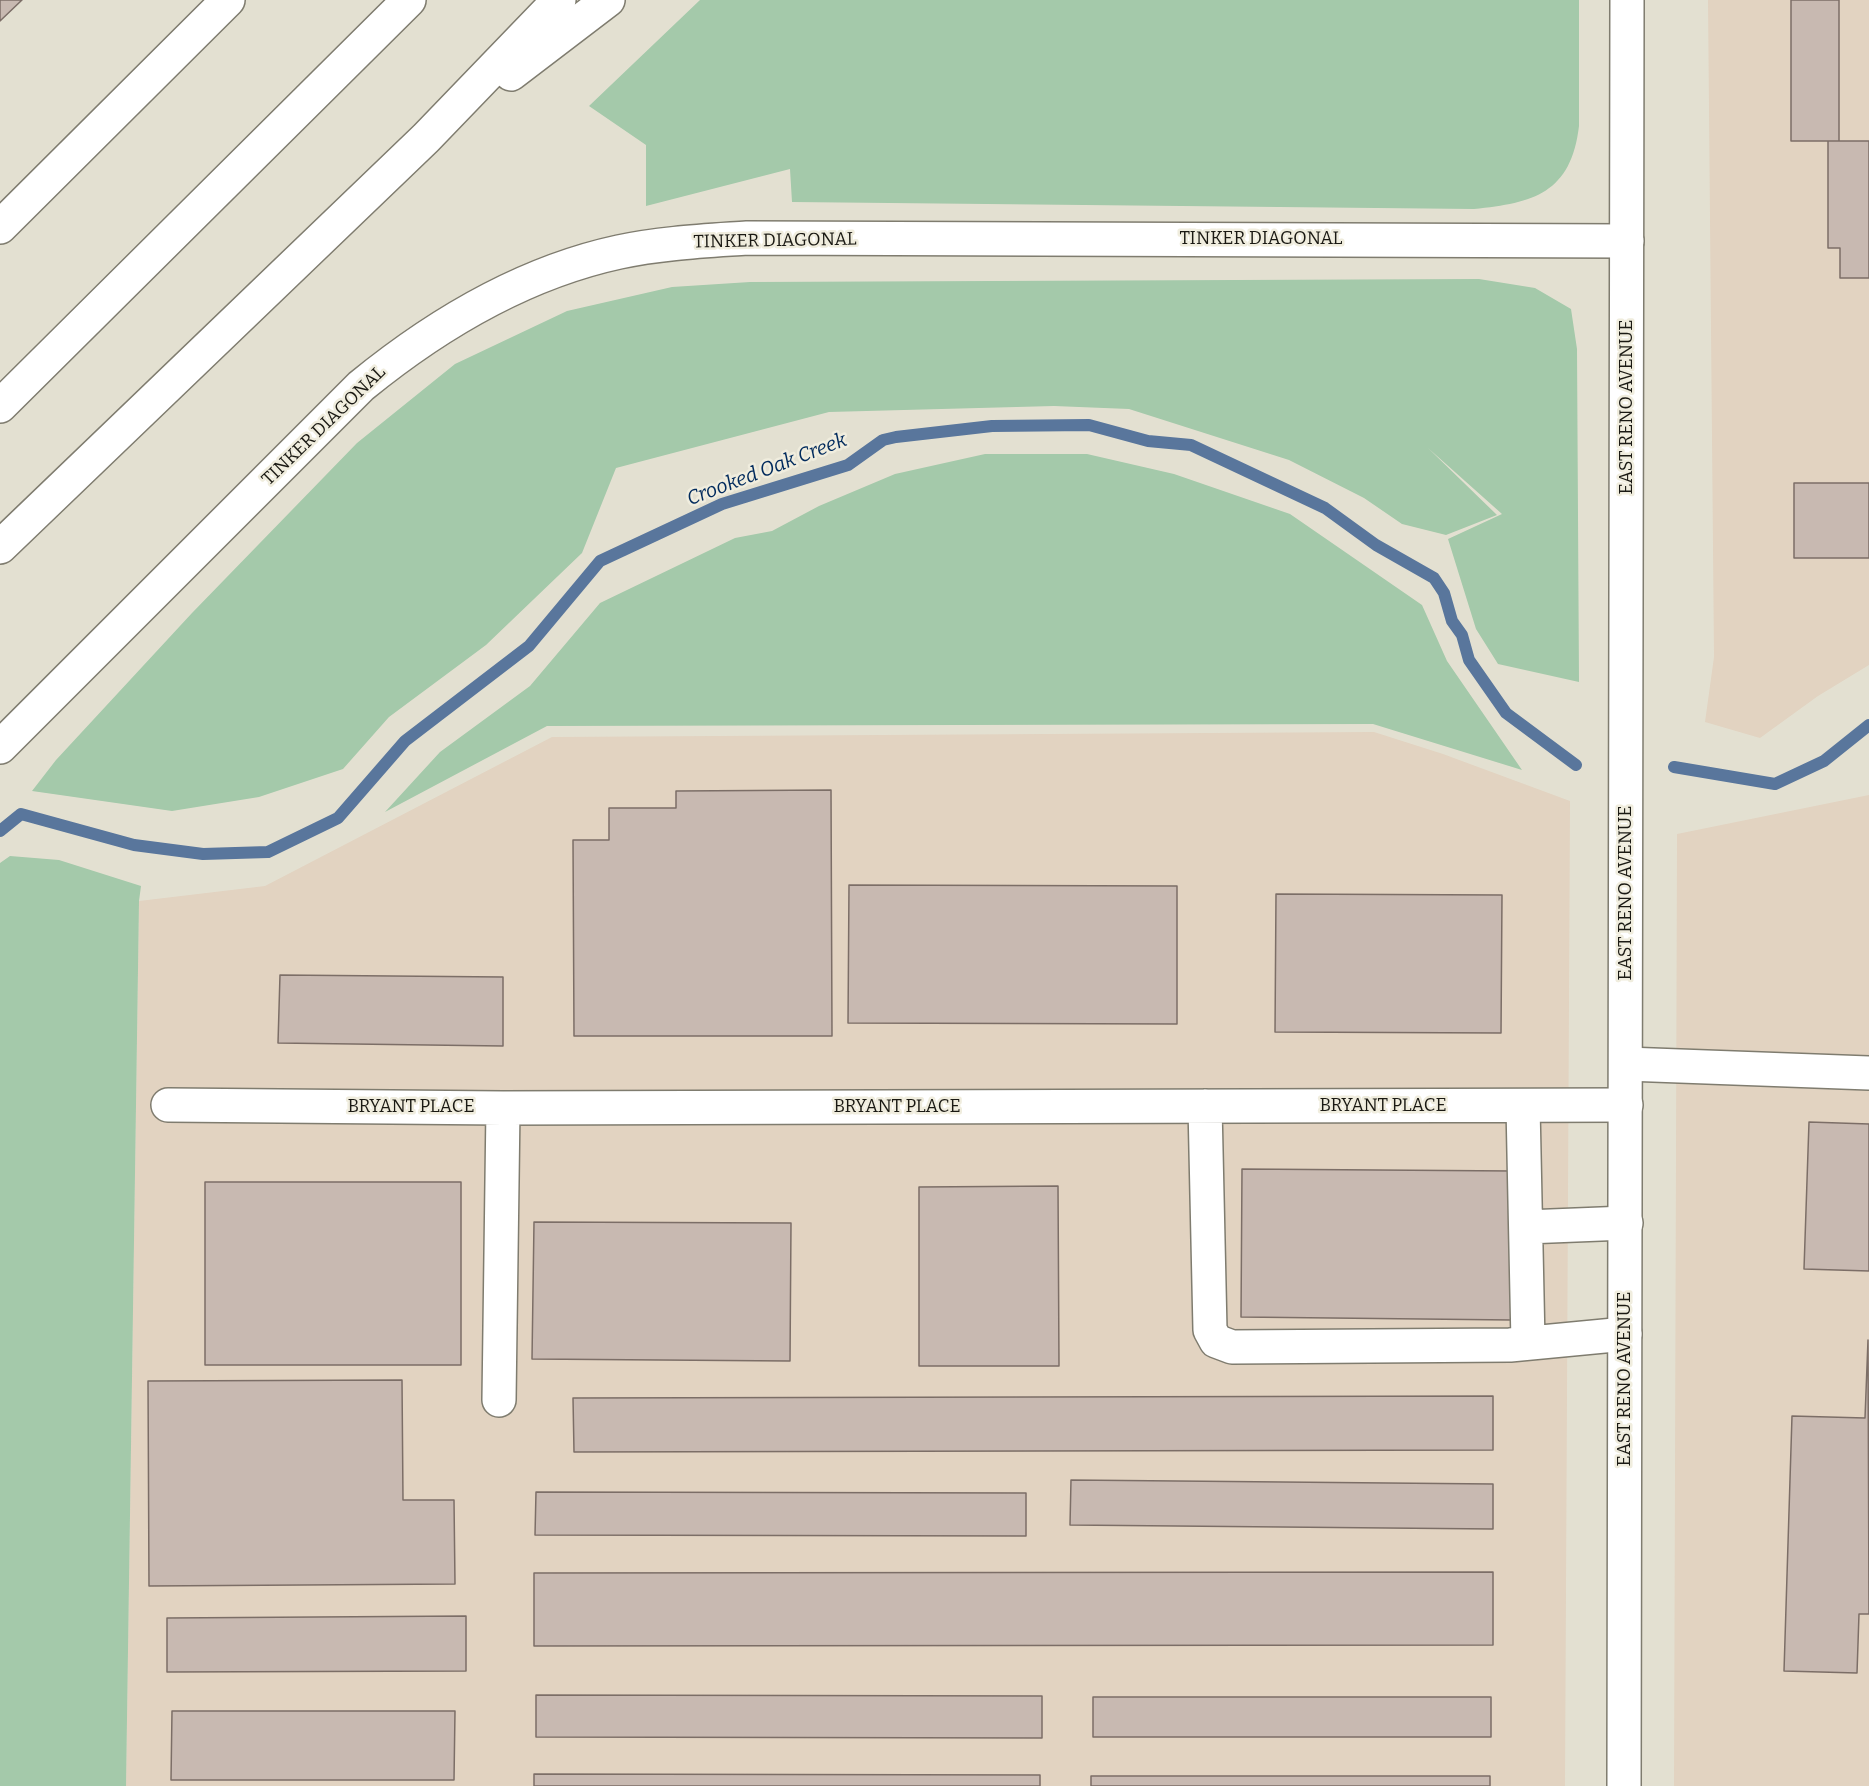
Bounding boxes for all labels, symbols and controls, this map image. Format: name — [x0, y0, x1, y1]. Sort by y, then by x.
street label: TINKER DIAGONAL — [1179, 228, 1343, 250]
street label: TINKER DIAGONAL — [693, 229, 857, 253]
street label: EAST RENO AVENUE — [1616, 320, 1638, 494]
street label: TINKER DIAGONAL — [258, 362, 390, 490]
water label: Crooked Oak Creek — [684, 428, 850, 512]
street label: EAST RENO AVENUE — [1615, 806, 1637, 980]
street label: BRYANT PLACE — [1319, 1095, 1447, 1117]
street label: BRYANT PLACE — [347, 1096, 475, 1118]
street label: BRYANT PLACE — [833, 1096, 961, 1118]
street label: EAST RENO AVENUE — [1614, 1292, 1636, 1466]

